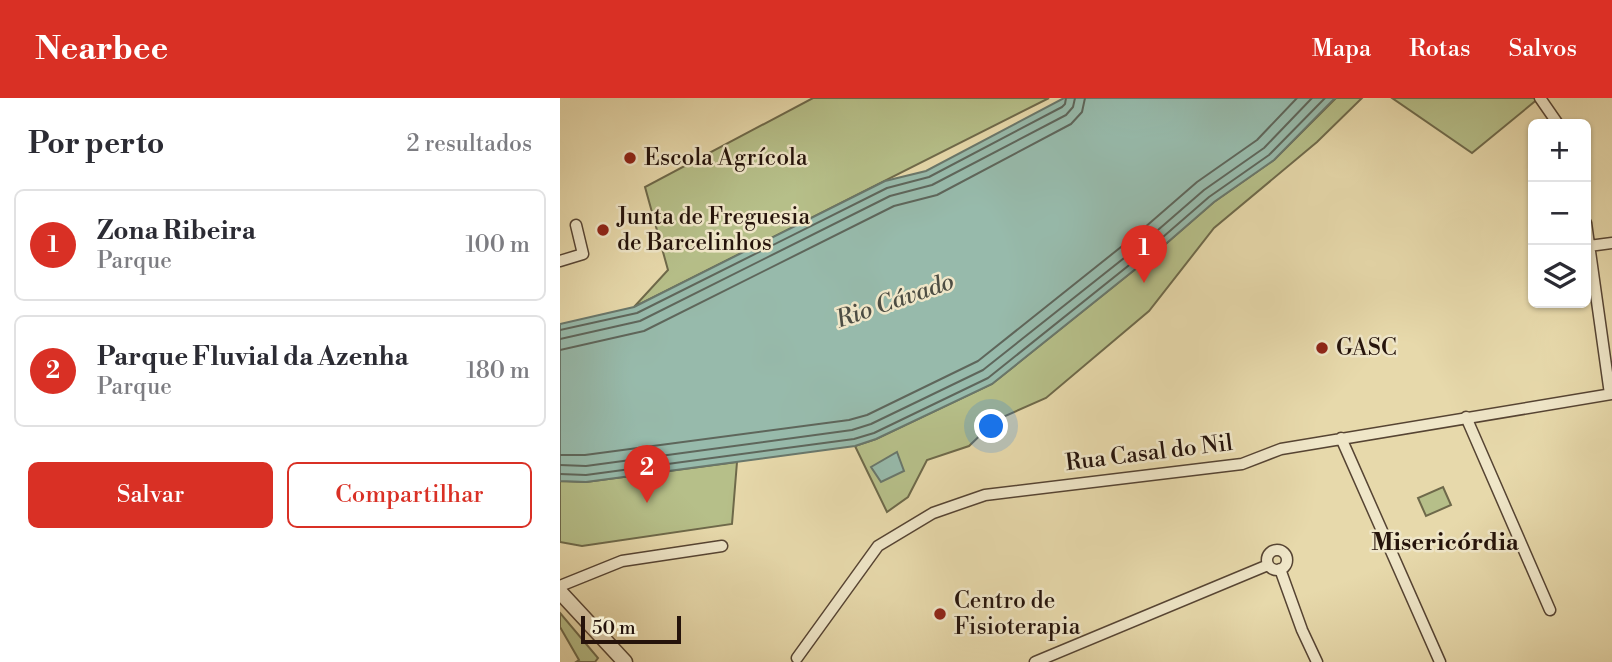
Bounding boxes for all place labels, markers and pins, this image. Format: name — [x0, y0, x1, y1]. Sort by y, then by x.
place label: Escola Agrícola — [644, 144, 808, 172]
marker: Escola Agrícola — [622, 150, 638, 166]
place label: Junta de Freguesia de Barcelinhos — [616, 203, 810, 257]
marker: Junta de Freguesia de Barcelinhos — [595, 222, 611, 238]
pin: 1 — [1121, 225, 1167, 283]
place label: GASC — [1336, 334, 1397, 362]
marker: GASC — [1314, 340, 1330, 356]
pin: 2 — [624, 445, 670, 503]
place label: Centro de Fisioterapia — [954, 587, 1081, 641]
marker: Centro de Fisioterapia — [932, 606, 948, 622]

